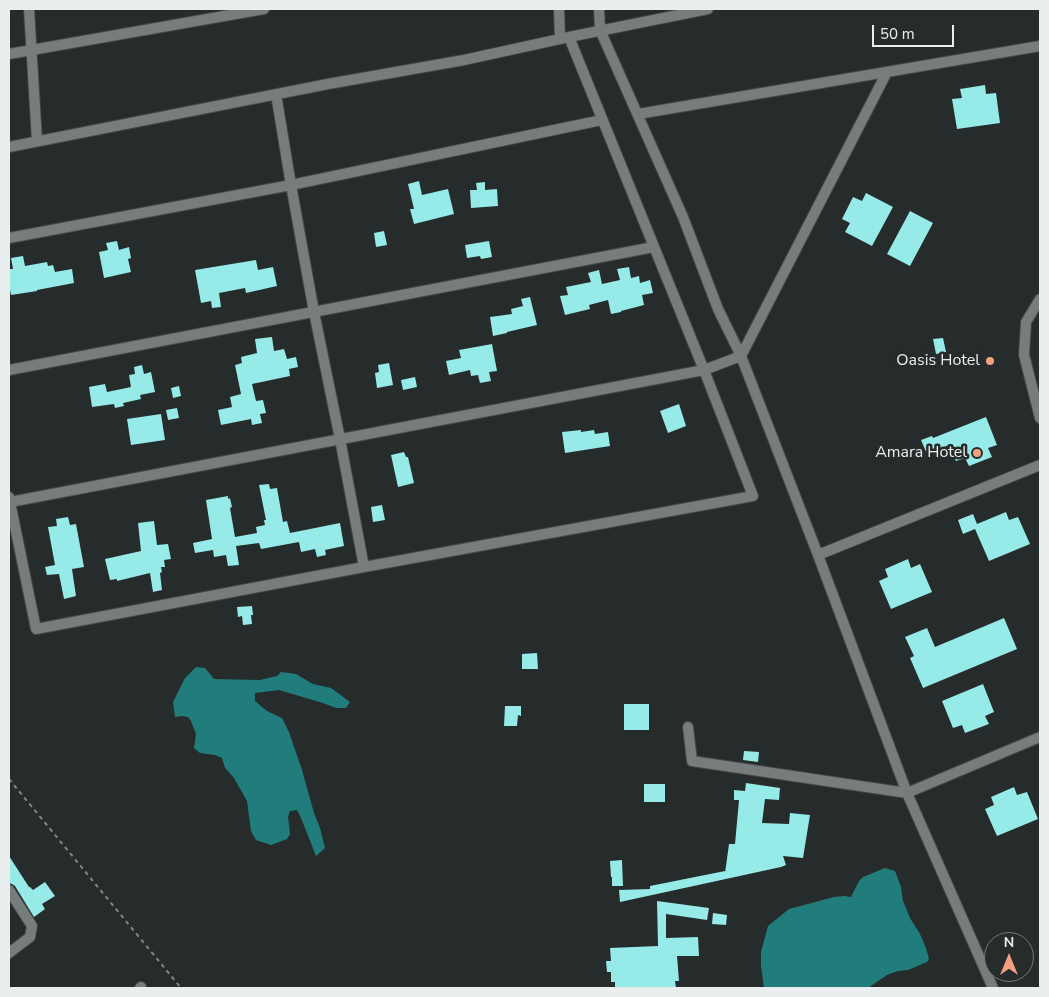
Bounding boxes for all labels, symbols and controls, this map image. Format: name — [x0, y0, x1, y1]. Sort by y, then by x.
scale bar — [874, 15, 956, 47]
text: 50 m — [880, 24, 915, 44]
place label: Oasis Hotel — [896, 351, 980, 371]
marker: Oasis Hotel — [984, 355, 996, 367]
place label: Amara Hotel — [875, 443, 967, 463]
marker: Amara Hotel — [971, 447, 983, 459]
north arrow — [984, 932, 1034, 982]
text: N — [1004, 933, 1014, 952]

